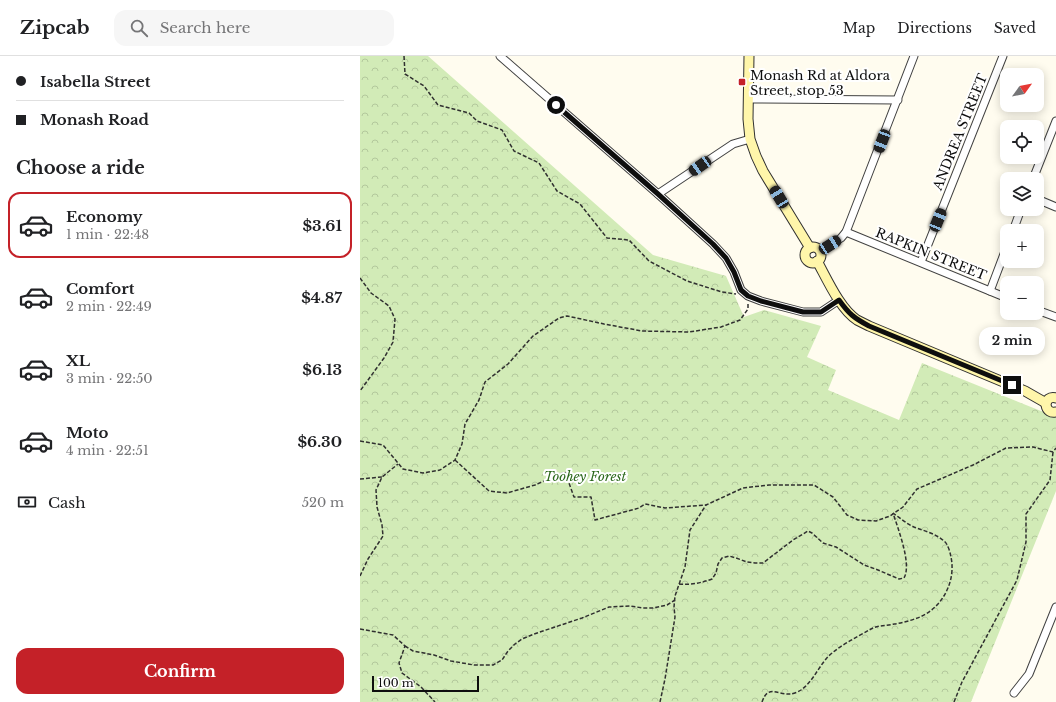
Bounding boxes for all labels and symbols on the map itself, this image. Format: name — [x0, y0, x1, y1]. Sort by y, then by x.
place label: Monash Rd at Aldora Street, stop 53 — [750, 67, 891, 99]
north arrow — [1000, 68, 1044, 112]
street label: ANDREA STREET — [928, 71, 991, 194]
marker: Monash Rd at Aldora Street, stop 53 — [737, 77, 747, 87]
route start — [547, 96, 565, 114]
car — [872, 128, 892, 154]
car — [687, 154, 713, 178]
car — [768, 184, 790, 210]
car — [928, 207, 948, 233]
street label: RAPKIN STREET — [873, 224, 990, 284]
car — [817, 233, 843, 257]
callout: 2 min — [979, 327, 1045, 355]
route end — [1003, 376, 1021, 394]
park label: Toohey Forest — [544, 468, 627, 485]
scale bar — [372, 674, 479, 693]

